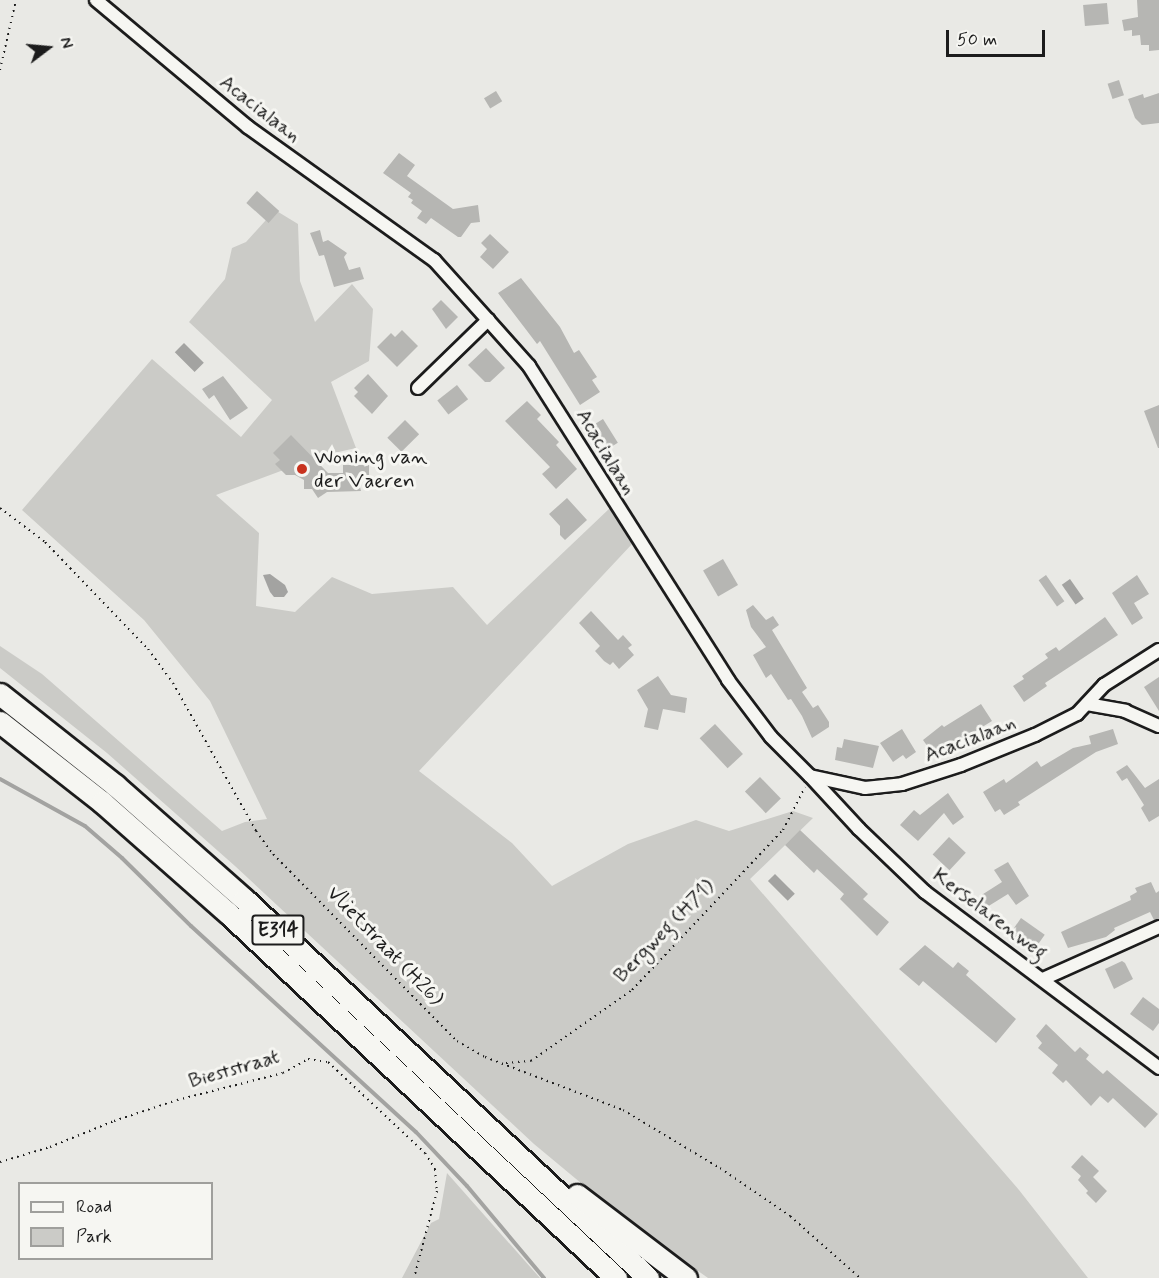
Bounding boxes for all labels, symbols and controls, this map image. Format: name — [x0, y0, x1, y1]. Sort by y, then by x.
north arrow — [18, 18, 78, 78]
scale bar — [949, 18, 1048, 56]
text: 50 m — [957, 28, 997, 52]
text: N — [54, 35, 77, 51]
street label: Acacialaan — [214, 70, 306, 148]
street label: Acacialaan — [570, 404, 642, 500]
place label: Woning van der Vaeren — [314, 444, 422, 494]
marker: Woning van der Vaeren — [295, 462, 309, 476]
street label: Acacialaan — [921, 710, 1019, 768]
street label: Kerselarenweg — [928, 863, 1052, 965]
street label: Bergweg (H71) — [608, 874, 720, 988]
street label: Vlietstraat (H26) — [321, 881, 449, 1011]
road number: E314 — [251, 913, 305, 947]
street label: Bieststraat — [186, 1044, 282, 1094]
legend — [18, 1182, 213, 1260]
text: Road — [76, 1195, 112, 1219]
text: Park — [76, 1225, 112, 1249]

